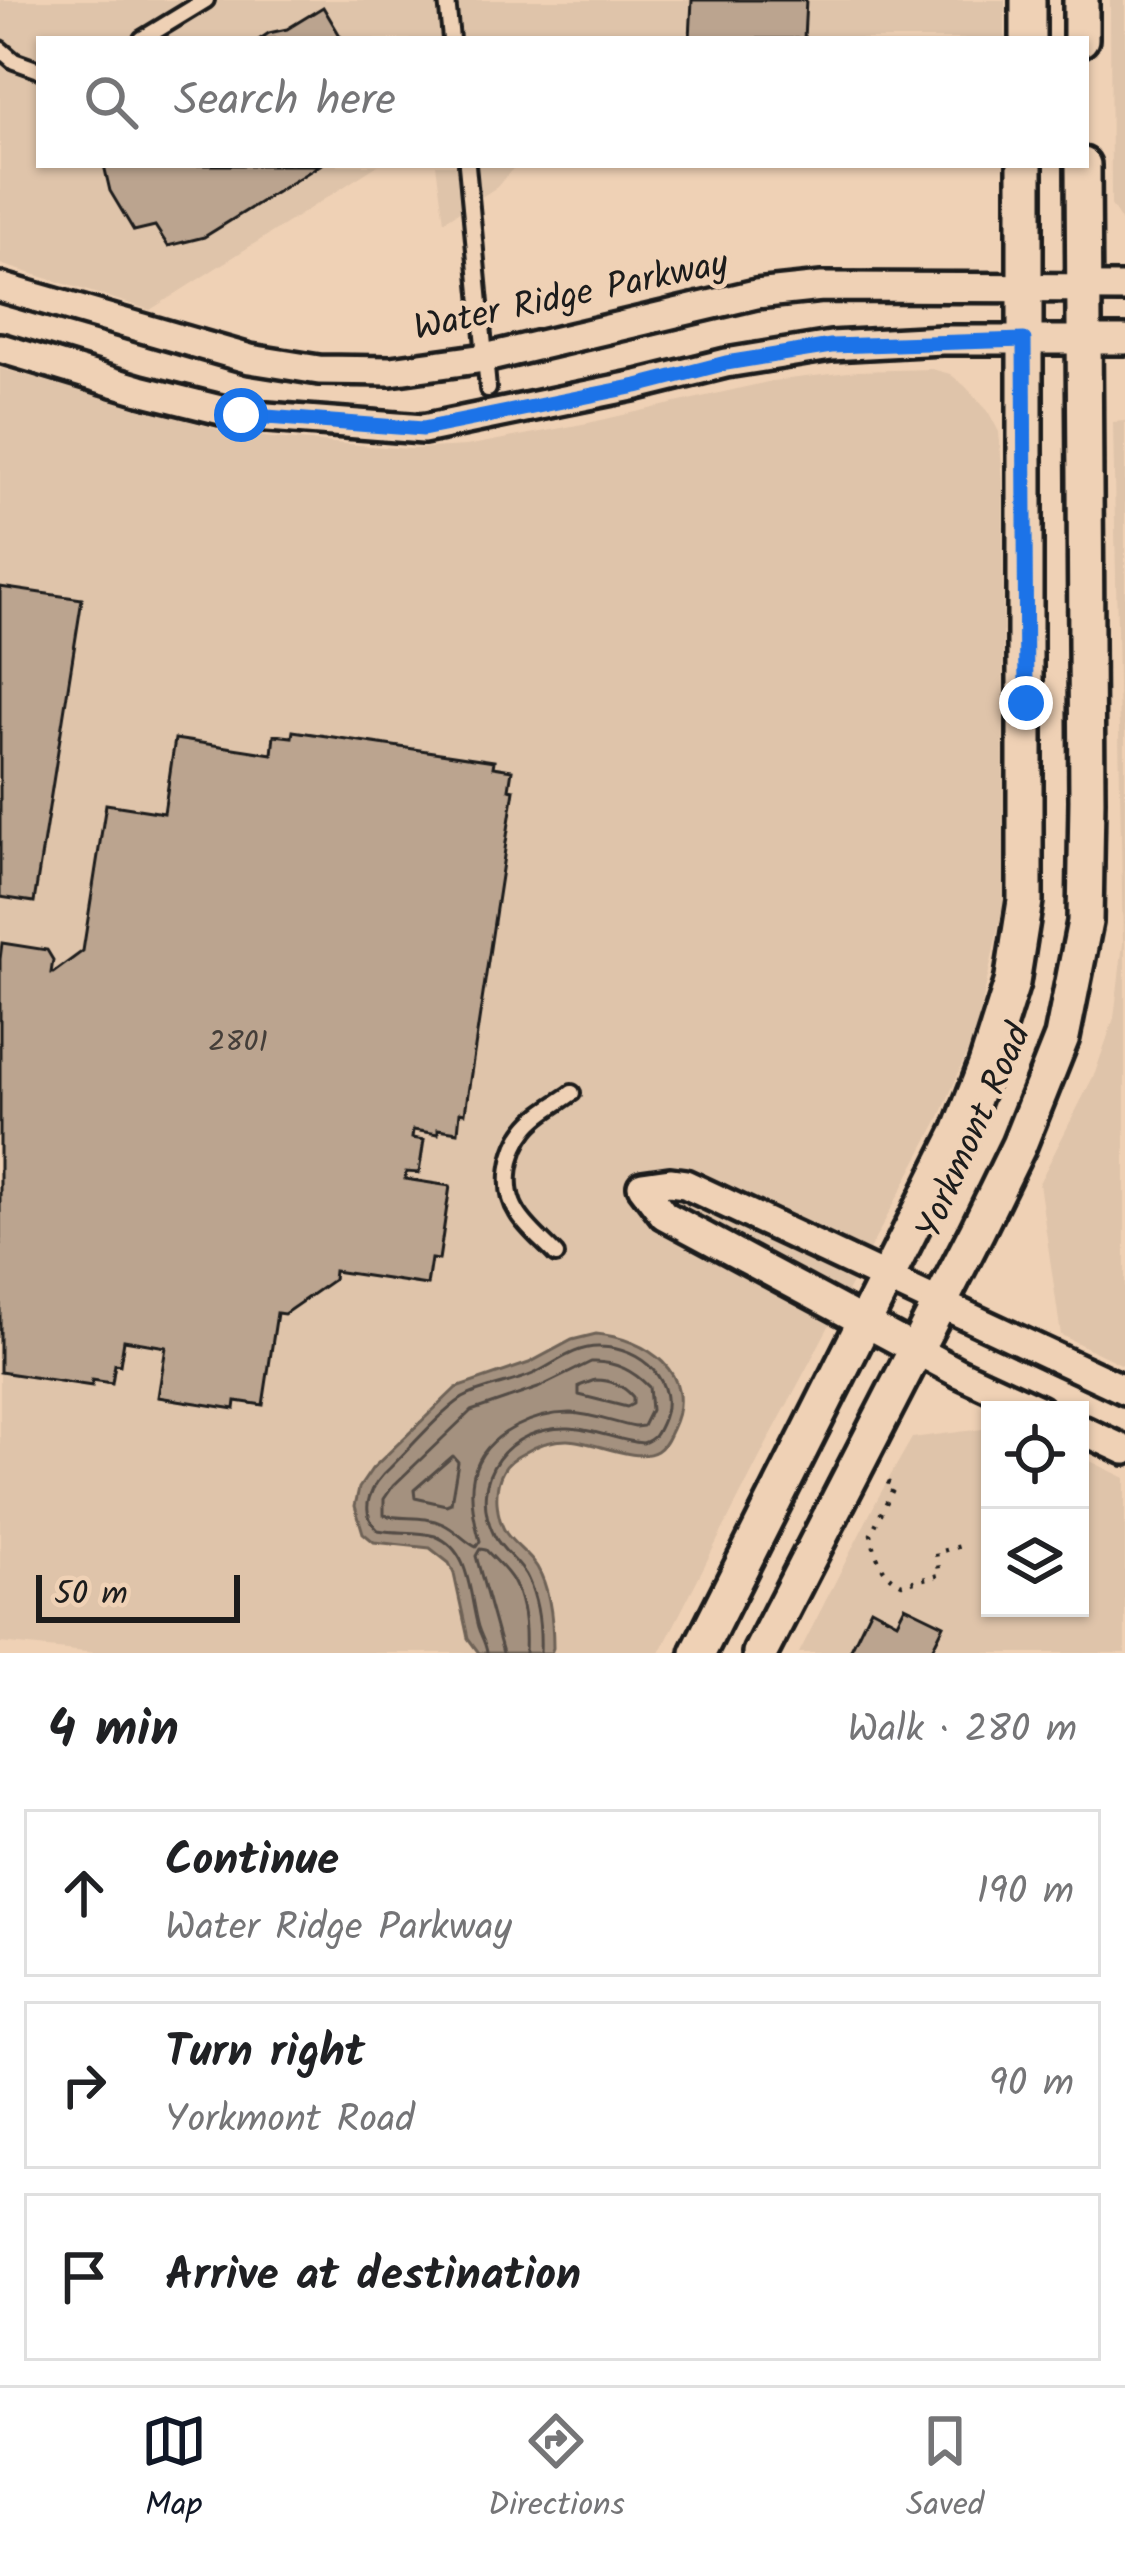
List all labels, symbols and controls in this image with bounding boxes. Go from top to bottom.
search box [36,36,1089,168]
text: Search here [174,66,396,138]
icon: search [78,69,144,135]
street label: Water Ridge Parkway [409,236,735,358]
route start [214,388,268,442]
route end [999,676,1053,730]
street label: Yorkmont Road [902,1014,1048,1249]
house number: 2801 [208,1019,268,1067]
map controls [981,1401,1089,1617]
button: locate [981,1401,1089,1509]
button: layers [981,1509,1089,1617]
scale bar [36,1569,240,1622]
text: 50 m [54,1569,128,1622]
text: 4 min [48,1691,179,1772]
text: Walk · 280 m [848,1700,1077,1762]
text: Continue [165,1826,339,1898]
icon: ahead [51,1860,117,1926]
text: 190 m [977,1862,1074,1924]
text: Water Ridge Parkway [165,1898,512,1960]
text: Turn right [165,2018,365,2090]
icon: right [51,2052,117,2118]
text: 90 m [989,2054,1074,2116]
text: Yorkmont Road [165,2090,415,2152]
text: Arrive at destination [165,2241,581,2313]
icon: arrive [51,2244,117,2310]
tab: Map [141,2408,207,2533]
tab: Directions [488,2408,625,2533]
tab: Saved [906,2408,984,2533]

